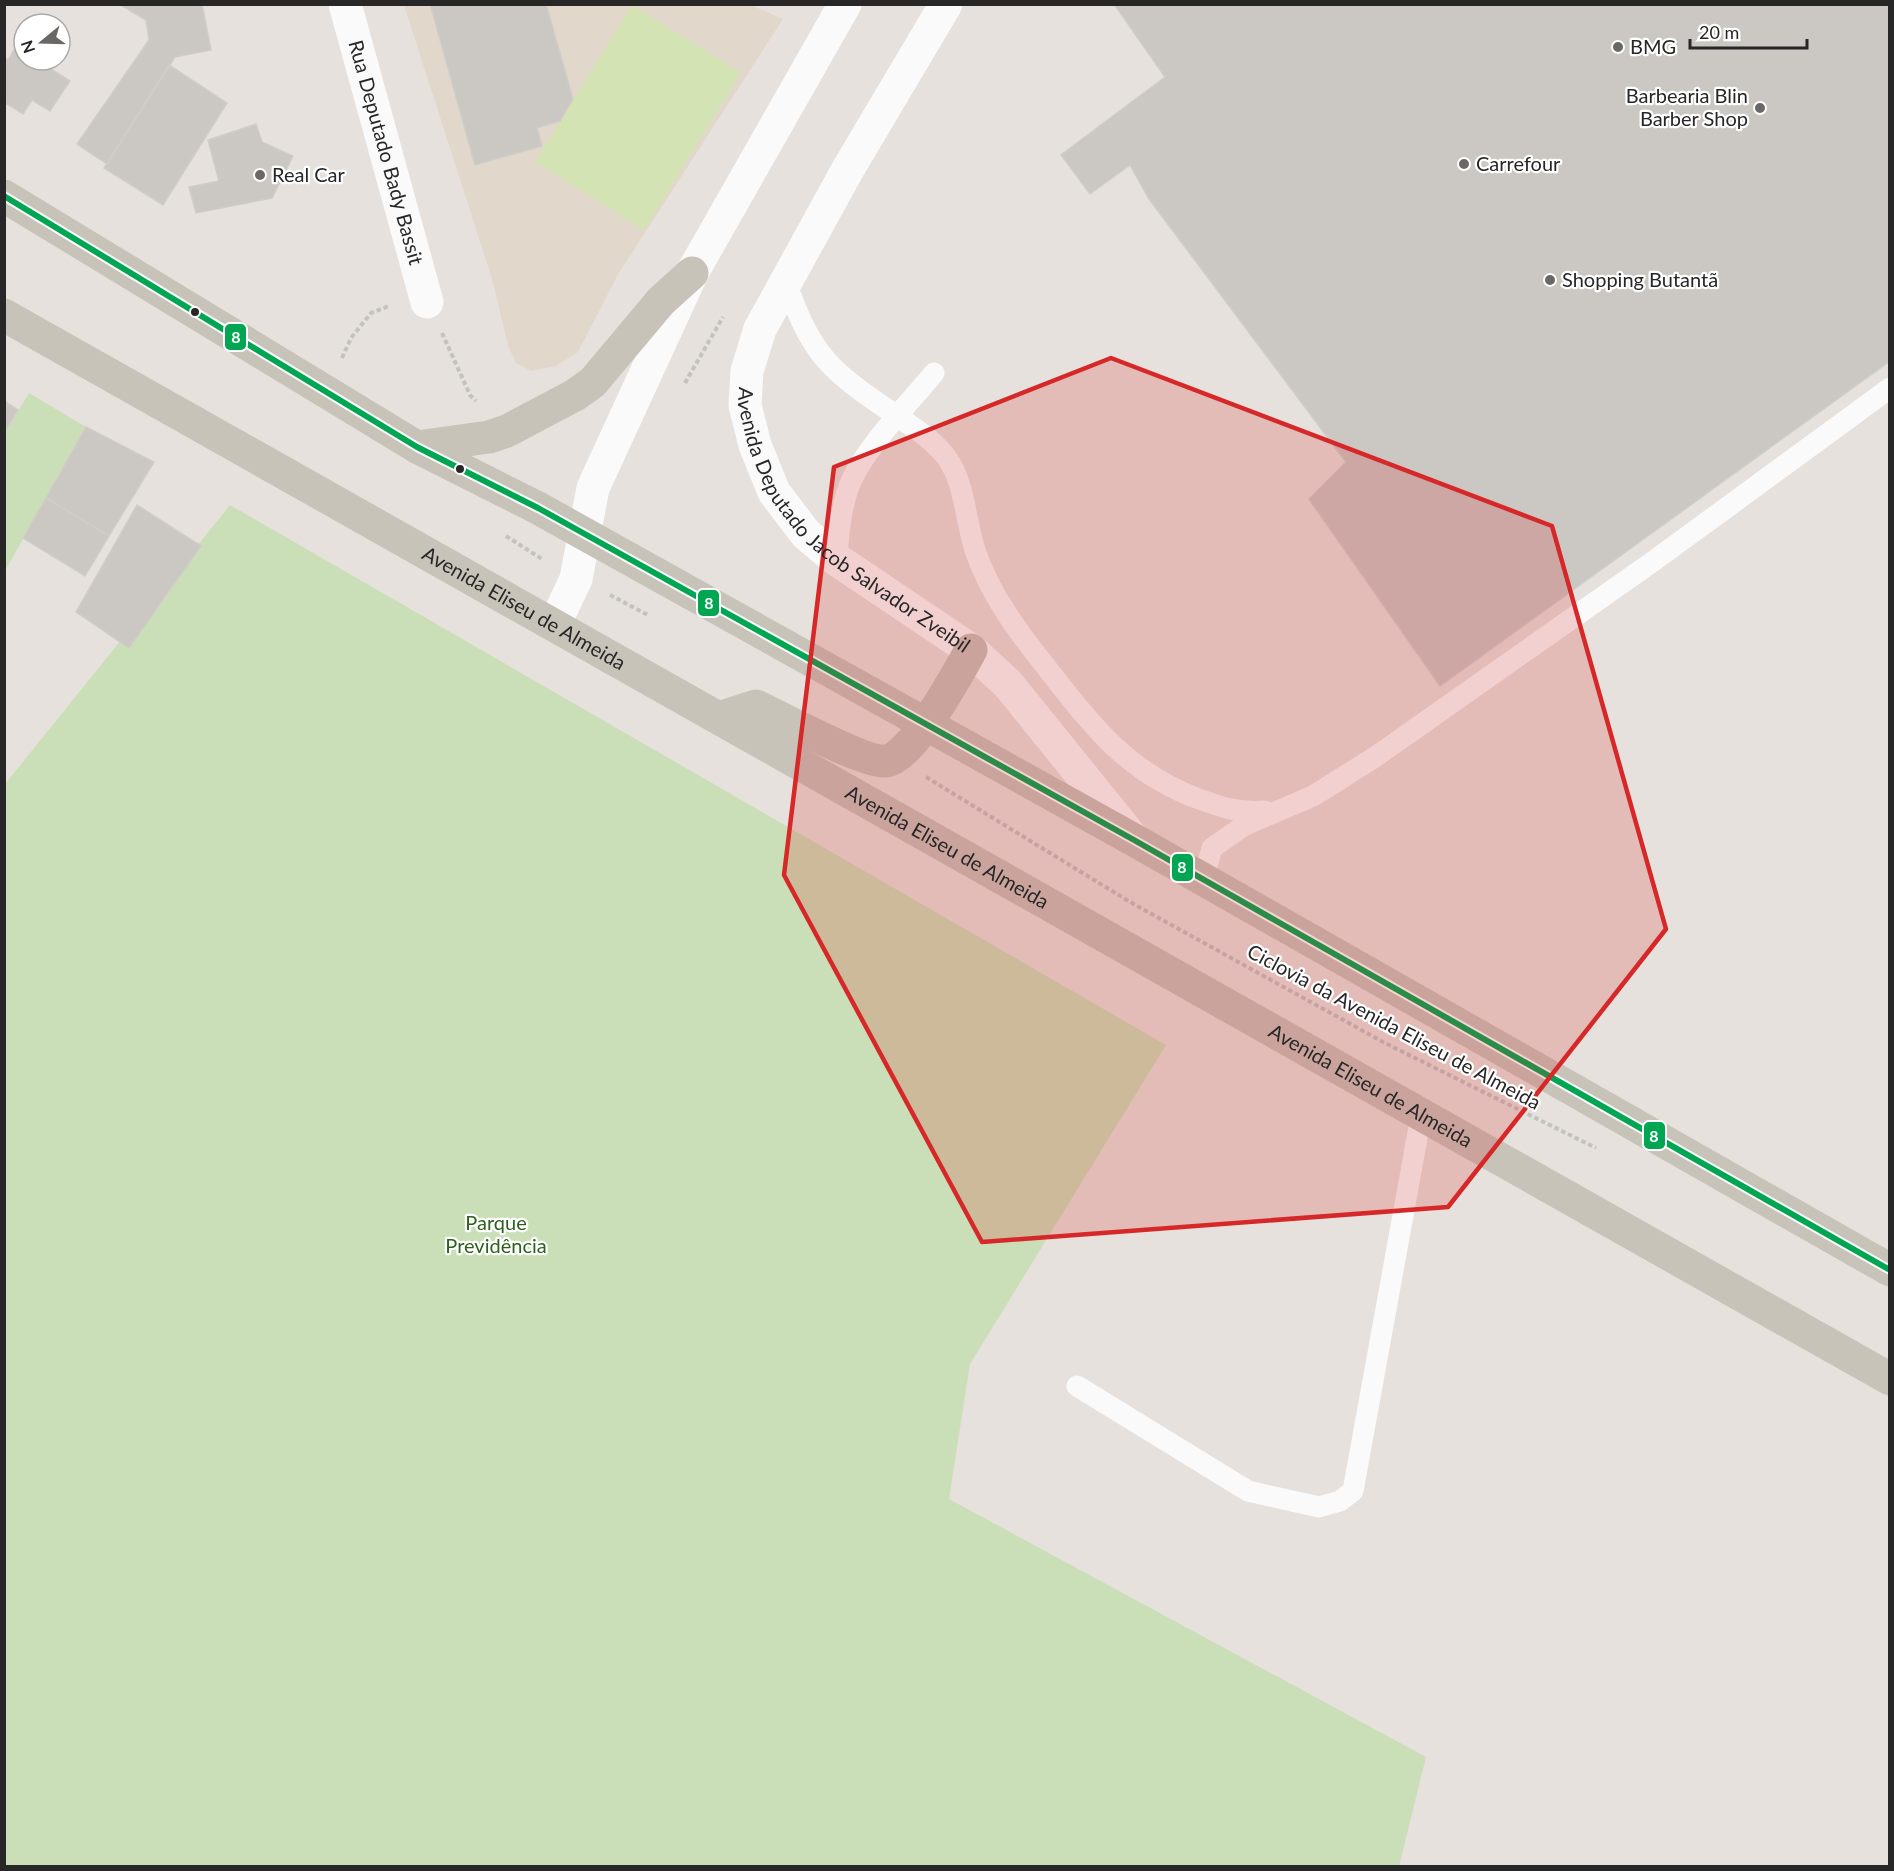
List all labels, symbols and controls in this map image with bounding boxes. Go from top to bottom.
north arrow [12,12,72,72]
scale bar [1690,12,1807,50]
text: 20 m [1699,21,1739,43]
place label: BMG [1630,34,1676,58]
street label: Rua Deputado Bady Bassit [344,37,429,267]
text: N [16,38,38,56]
marker: BMG [1611,40,1625,54]
place label: Barbearia Blin Barber Shop [1626,83,1748,130]
marker: Barbearia Blin Barber Shop [1753,101,1767,115]
place label: Carrefour [1476,151,1561,175]
marker: Carrefour [1457,157,1471,171]
place label: Real Car [272,162,346,186]
marker: Real Car [253,168,267,182]
place label: Shopping Butantã [1562,267,1718,291]
marker: Shopping Butantã [1543,273,1557,287]
unlabelled marker [189,306,201,318]
line badge: 8 [224,323,247,351]
text: 8 [231,327,241,346]
street label: Avenida Deputado Jacob Salvador Zveibil [734,387,975,657]
unlabelled marker [454,463,466,475]
street label: Avenida Eliseu de Almeida [419,541,630,674]
line badge: 8 [697,589,720,617]
text: 8 [704,593,714,612]
street label: Avenida Eliseu de Almeida [842,779,1054,913]
line badge: 8 [1171,853,1194,882]
text: 8 [1177,857,1187,876]
street label: Ciclovia da Avenida Eliseu de Almeida [1243,939,1545,1115]
street label: Avenida Eliseu de Almeida [1264,1018,1476,1154]
line badge: 8 [1643,1121,1666,1150]
text: 8 [1649,1126,1659,1145]
park label: Parque Previdência [445,1210,547,1257]

